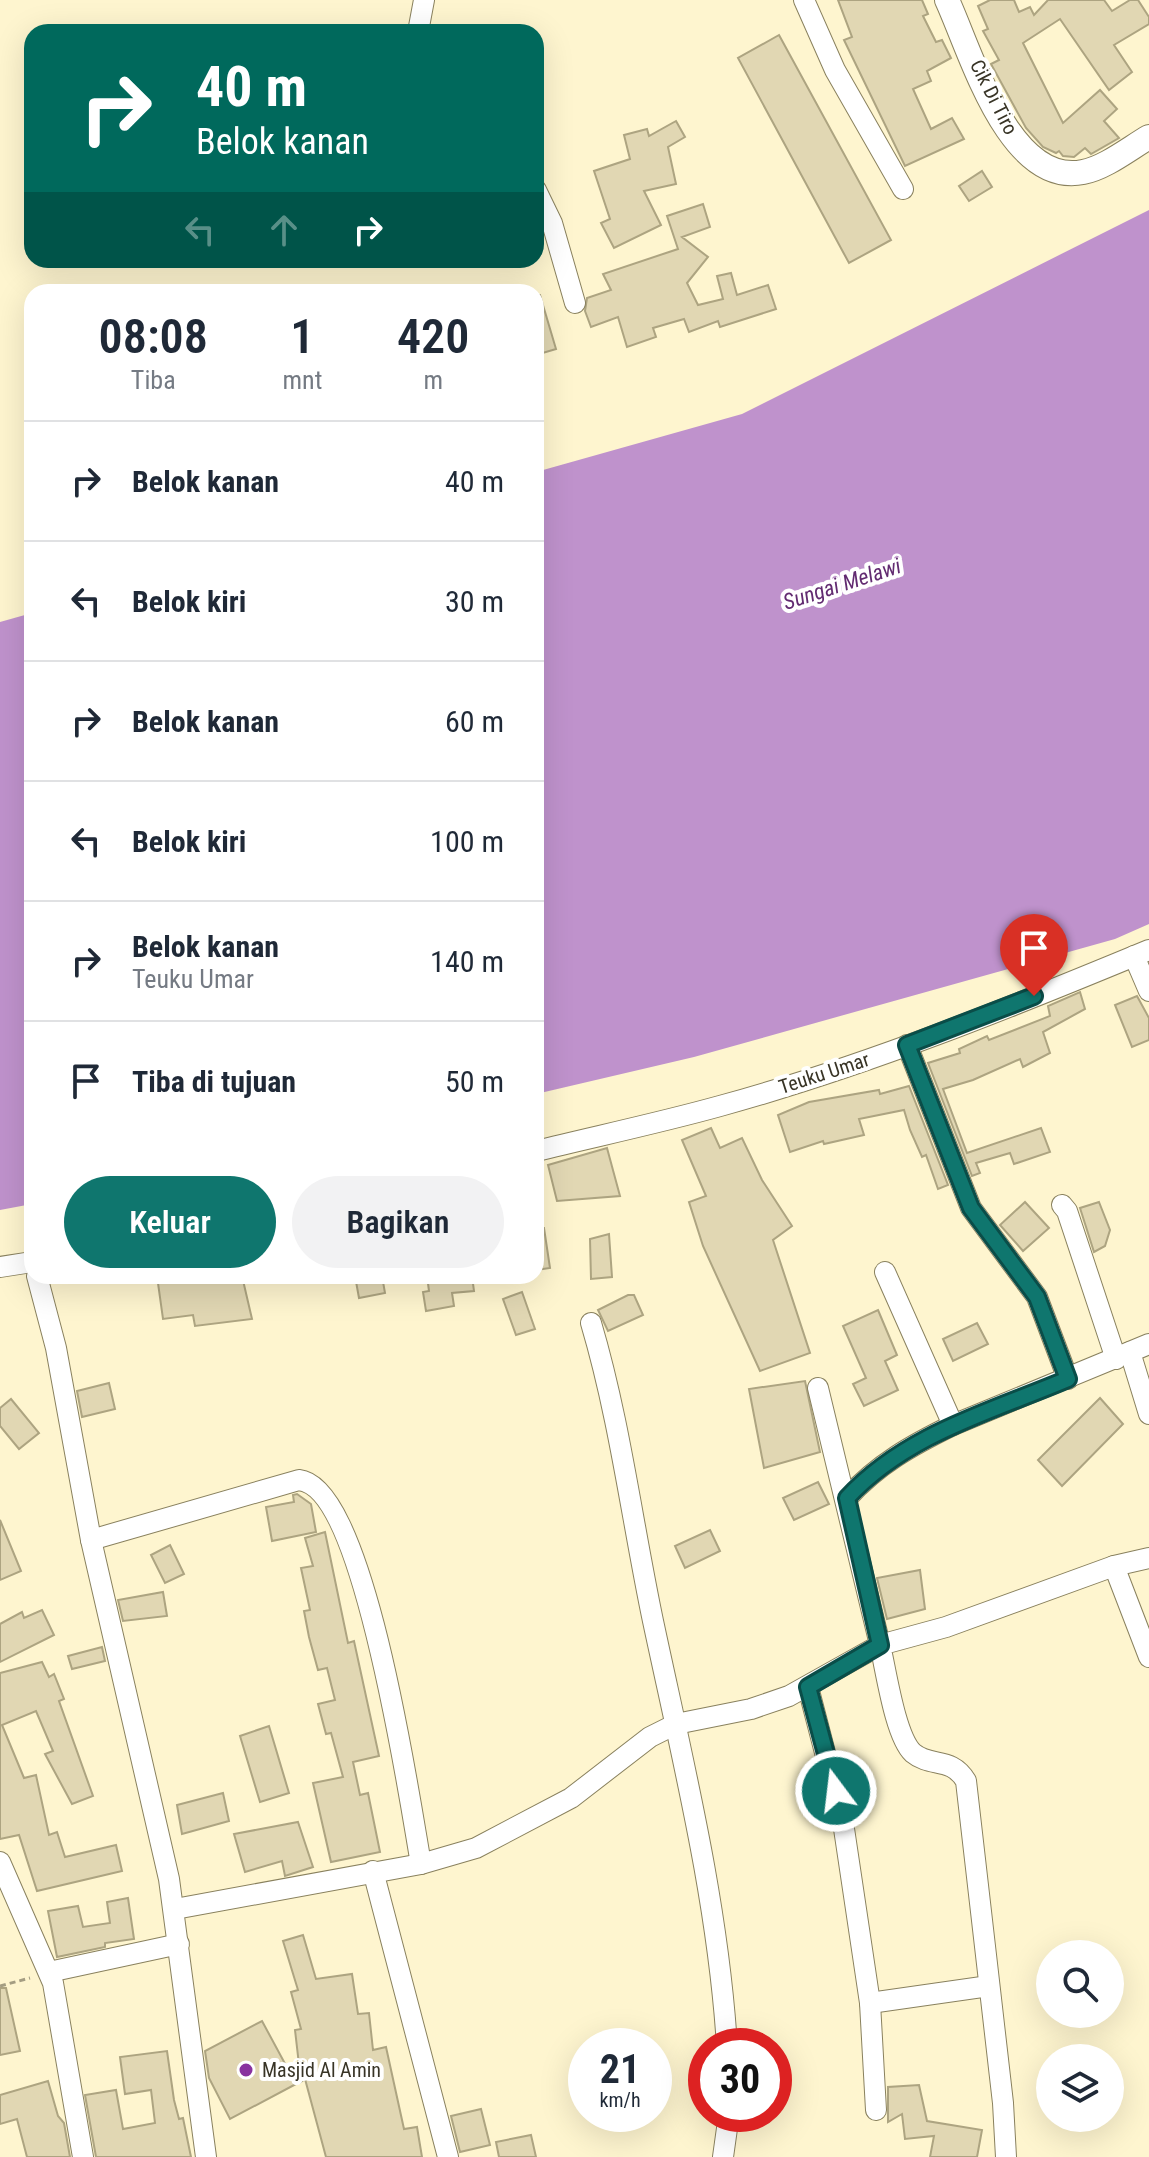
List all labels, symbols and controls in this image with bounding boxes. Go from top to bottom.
text: 40 m [196,54,307,120]
icon: right [64,56,168,160]
street label: Cik Di Tiro [965,56,1023,138]
text: Belok kanan [196,121,369,163]
icon: left [178,208,222,252]
icon: ahead [262,208,306,252]
icon: right [346,208,390,252]
text: 08:08 [99,308,208,365]
text: 1 [290,308,314,365]
text: 420 [397,308,469,365]
text: Tiba [131,365,176,395]
text: mnt [282,365,322,395]
text: m [423,365,443,395]
icon: right [64,459,108,503]
text: Belok kanan [132,464,279,499]
text: 40 m [445,464,504,499]
water label: Sungai Melawi [780,553,904,615]
icon: left [64,579,108,623]
text: Belok kiri [132,584,246,619]
text: 30 m [445,584,504,619]
icon: right [64,699,108,743]
text: Belok kanan [132,704,279,739]
text: 60 m [445,704,504,739]
icon: left [64,819,108,863]
text: Belok kiri [132,824,246,859]
text: 100 m [430,824,504,859]
pin [1000,914,1068,996]
icon: arrive [1012,926,1056,970]
text: Belok kanan [132,929,279,964]
icon: right [64,939,108,983]
text: 140 m [430,944,504,979]
text: Teuku Umar [132,964,254,994]
street label: Teuku Umar [776,1047,872,1099]
icon: arrive [64,1059,108,1103]
text: Tiba di tujuan [132,1064,296,1099]
text: 50 m [445,1064,504,1099]
button: Keluar [64,1176,276,1268]
button: Bagikan [292,1176,504,1268]
position arrow [794,1749,878,1833]
map controls [1036,1940,1124,2132]
button: search [1036,1940,1124,2028]
speed limit sign: 30 [688,2028,792,2132]
button: layers [1036,2044,1124,2132]
text: 21 [600,2046,640,2093]
place label: Masjid Al Amin [262,2058,381,2082]
marker: Masjid Al Amin [237,2061,255,2079]
text: km/h [599,2088,641,2112]

